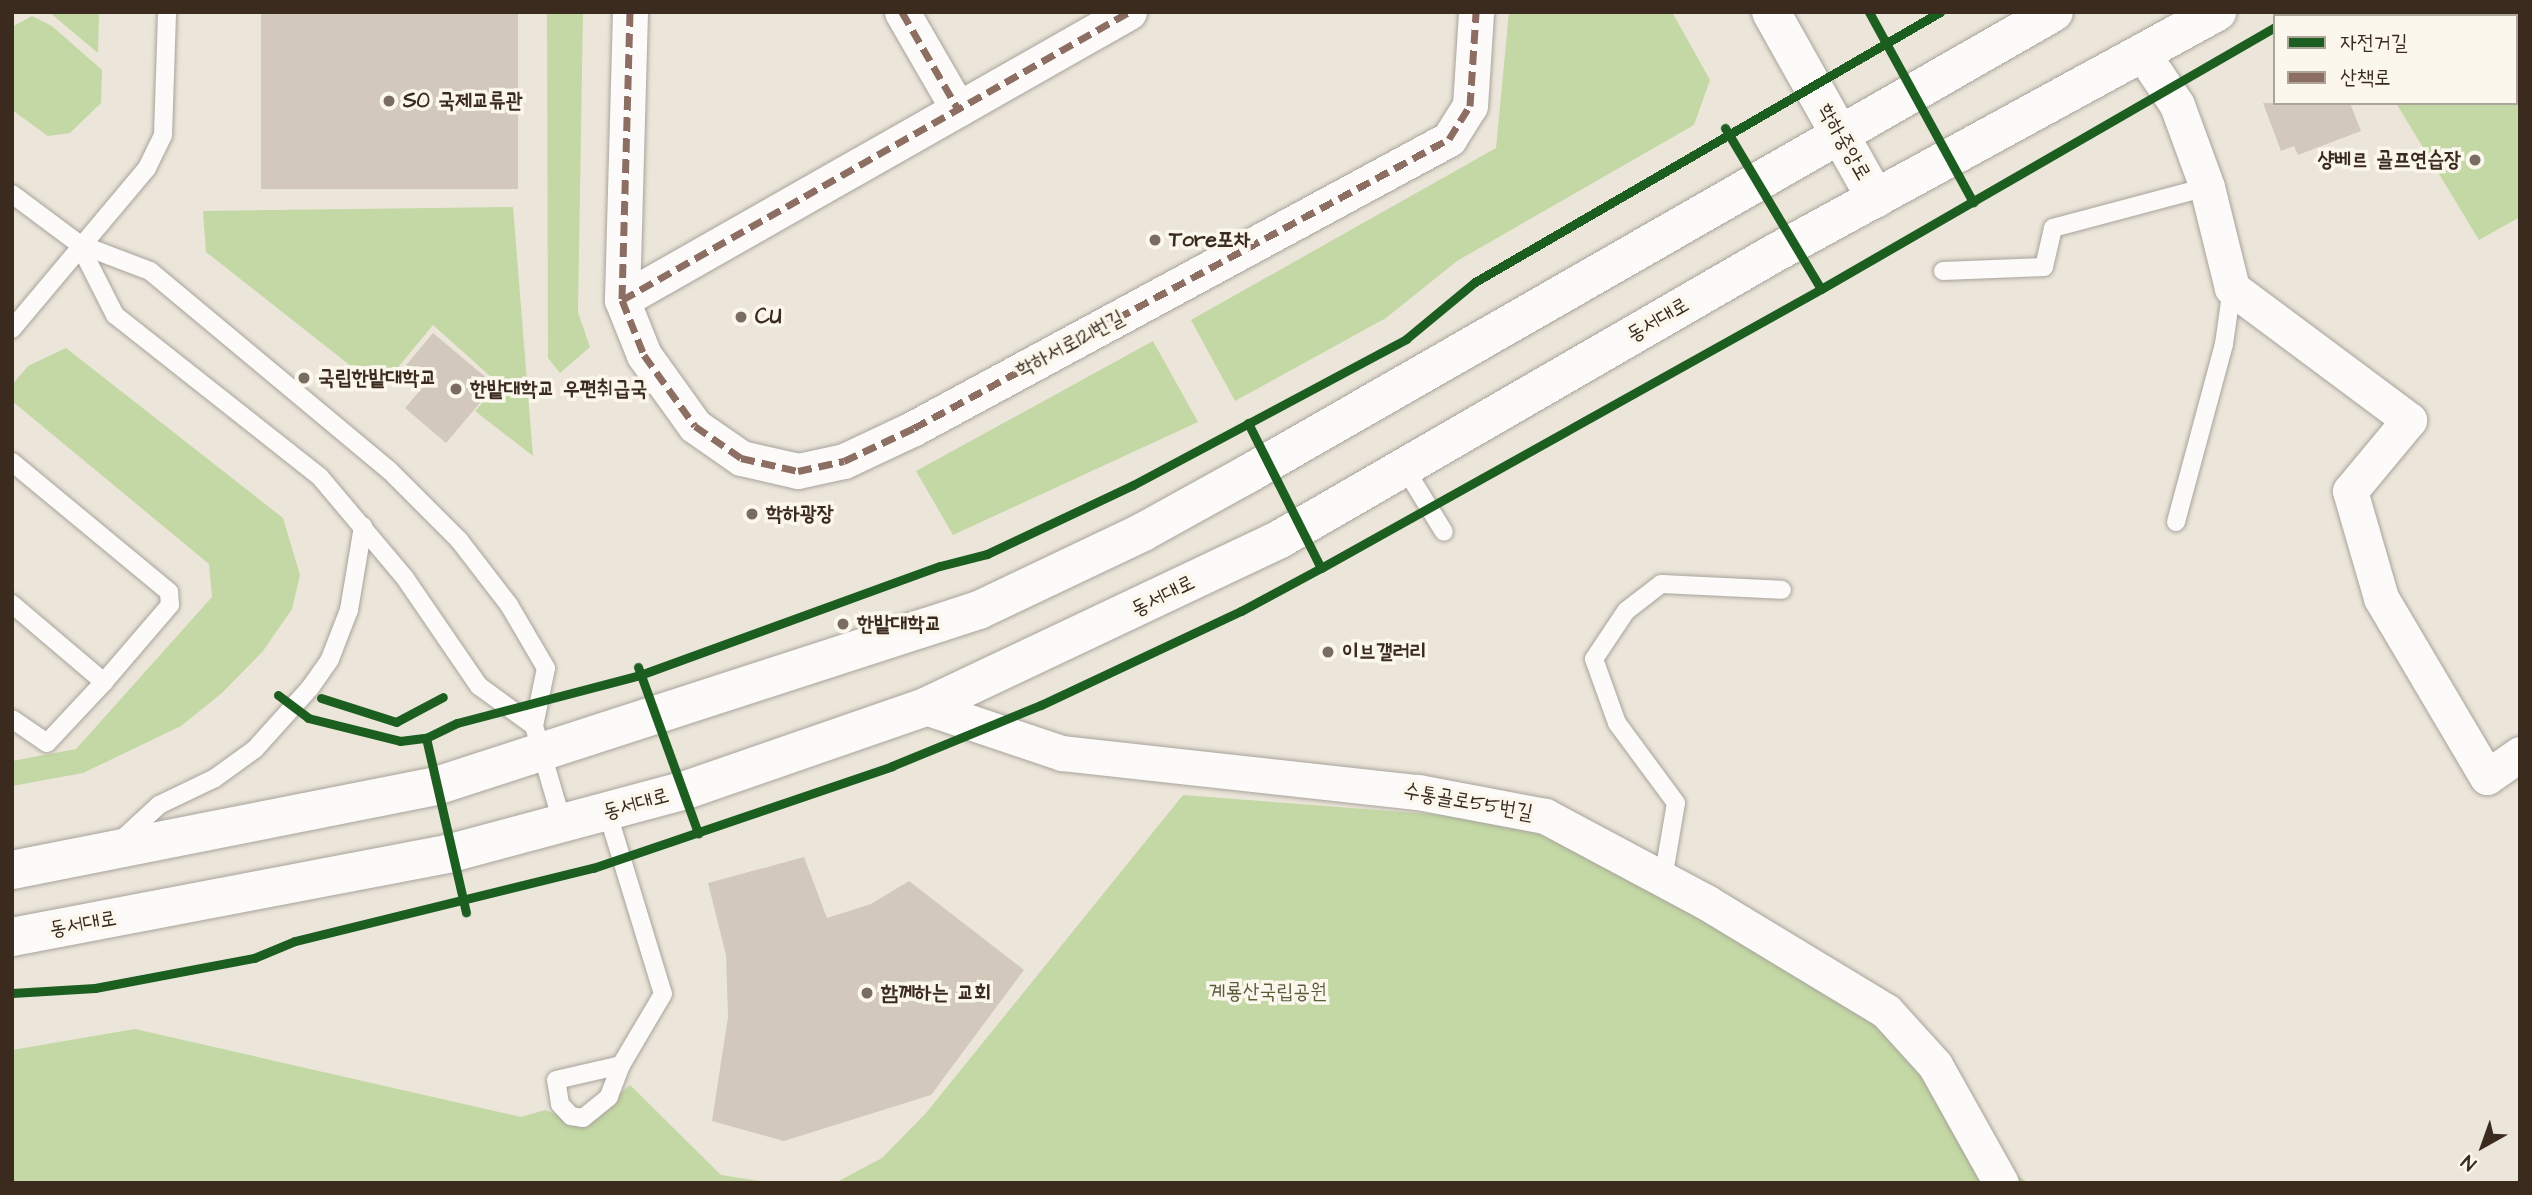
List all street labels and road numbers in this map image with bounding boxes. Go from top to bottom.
street label: 학하중앙로 [1812,99,1876,185]
street label: 동서대로 [1622,292,1694,348]
street label: 학하서로121번길 [1012,305,1128,383]
street label: 동서대로 [1127,570,1199,622]
street label: 수통골로55번길 [1401,778,1535,826]
street label: 동서대로 [600,783,672,825]
street label: 동서대로 [48,906,118,942]

